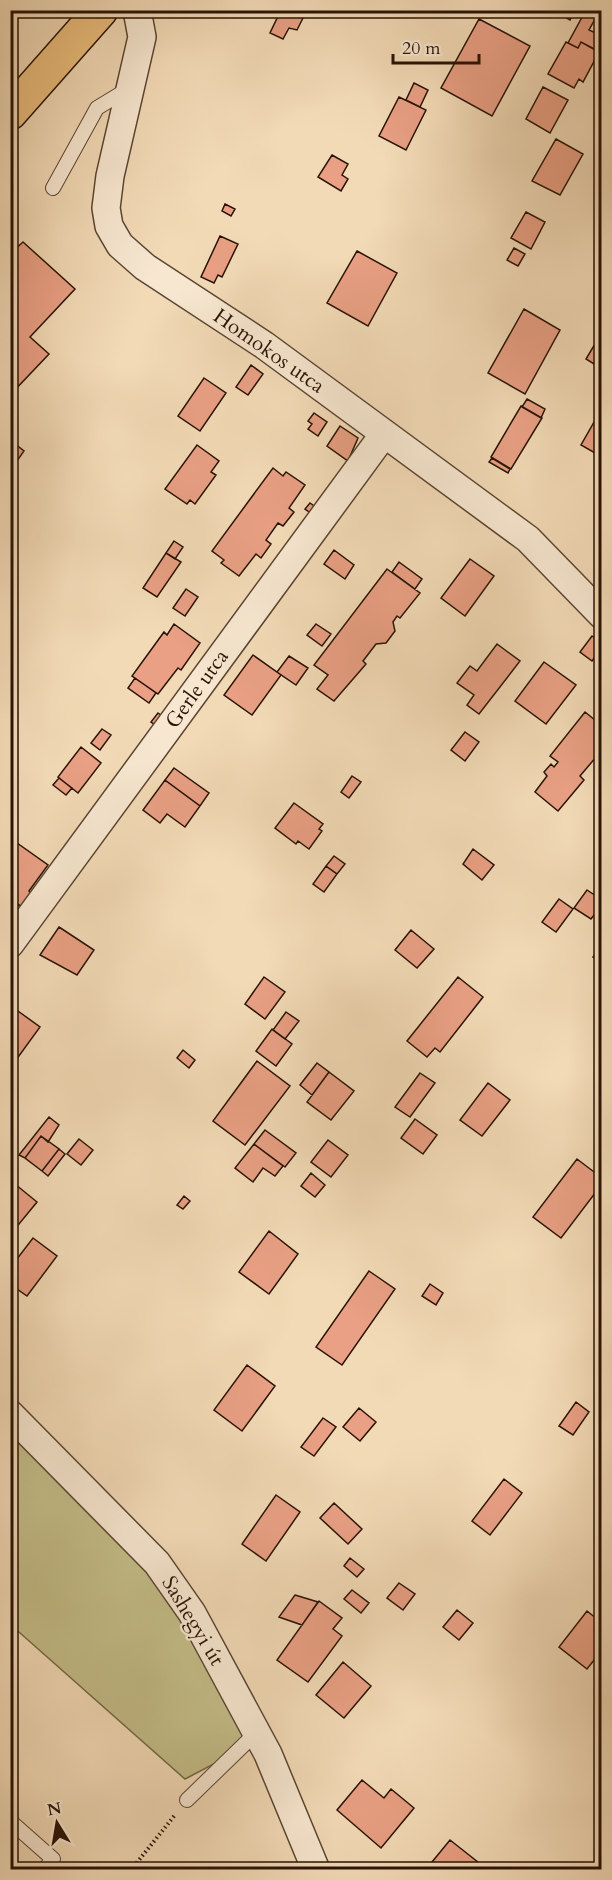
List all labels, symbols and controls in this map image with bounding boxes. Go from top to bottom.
scale bar [393,27,478,65]
text: 20 m [402,36,441,61]
street label: Homokos utca [207,302,331,400]
street label: Gerle utca [158,644,236,734]
street label: Sashegyi út [155,1571,231,1672]
north arrow [27,1793,87,1853]
text: N [45,1797,63,1821]

